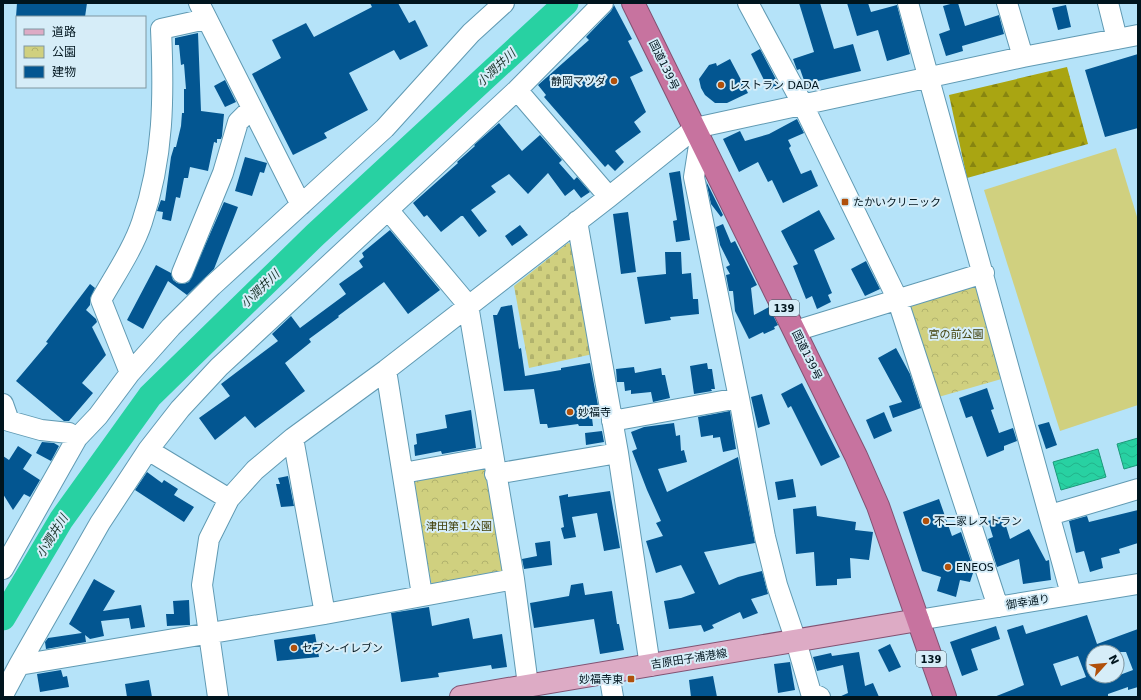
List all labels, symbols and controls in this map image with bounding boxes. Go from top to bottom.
legend [16,16,146,88]
text: 道路 [52,25,76,39]
street label: 国道139号 [646,38,682,92]
text: 公園 [52,45,76,59]
water label: 小潤井川 [474,45,520,89]
text: 建物 [52,65,76,79]
place label: 静岡マツダ [551,75,606,88]
marker: 静岡マツダ [609,76,619,86]
place label: レストラン DADA [729,79,820,92]
marker: レストラン DADA [716,80,726,90]
place label: たかいクリニック [853,196,941,209]
marker: たかいクリニック [840,197,850,207]
water label: 小潤井川 [238,266,284,311]
road number: 139 [769,300,799,316]
street label: 国道139号 [789,328,825,382]
park label: 宮の前公園 [929,328,984,341]
place label: 妙福寺 [578,406,611,419]
marker: 妙福寺 [565,407,575,417]
water label: 小潤井川 [33,510,72,560]
place label: 不二家レストラン [934,515,1022,528]
marker: 不二家レストラン [921,516,931,526]
park label: 津田第１公園 [426,520,492,533]
place label: ENEOS [956,561,994,574]
marker: ENEOS [943,562,953,572]
street label: 御幸通り [1004,592,1051,612]
place label: セブン-イレブン [302,642,383,655]
marker: セブン-イレブン [289,643,299,653]
north arrow [1085,644,1125,684]
street label: 吉原田子浦港線 [650,647,728,671]
road number: 139 [916,651,946,667]
text: N [1106,653,1121,667]
place label: 妙福寺東 [579,673,623,686]
marker: 妙福寺東 [626,674,636,684]

